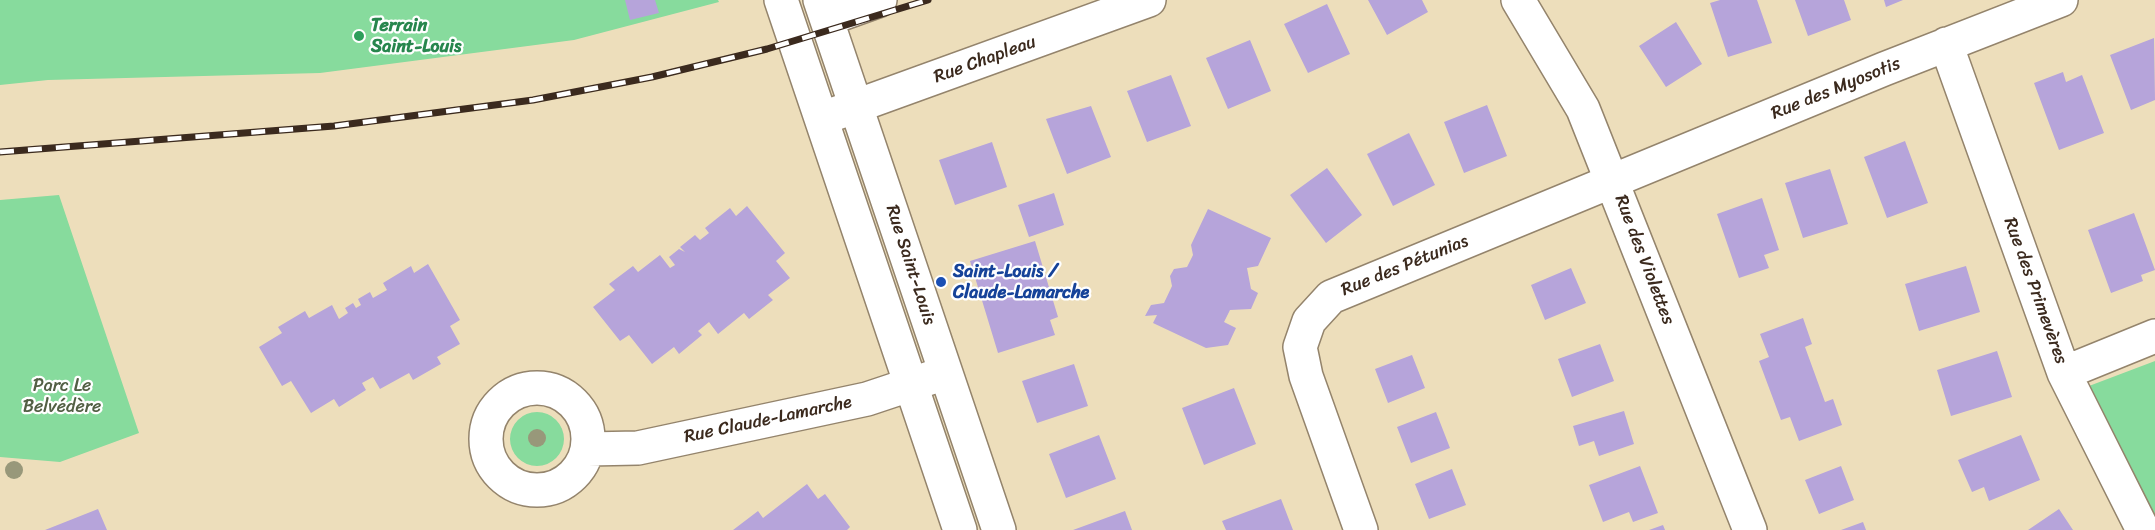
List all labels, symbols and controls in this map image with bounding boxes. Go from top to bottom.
place label: Terrain Saint-Louis [371,15,461,57]
marker: Terrain Saint-Louis [352,29,366,43]
street label: Rue Chapleau [931,32,1039,88]
street label: Rue des Myosotis [1768,53,1904,125]
street label: Rue des Violettes [1609,192,1679,328]
street label: Rue Saint-Louis [880,202,940,328]
street label: Rue des Primevères [1998,215,2072,367]
street label: Rue des Pétunias [1338,231,1472,301]
place label: Saint-Louis / Claude-Lamarche [953,261,1089,304]
marker: Saint-Louis / Claude-Lamarche [934,275,948,289]
park label: Parc Le Belvédère [23,375,101,418]
street label: Rue Claude-Lamarche [682,392,854,448]

